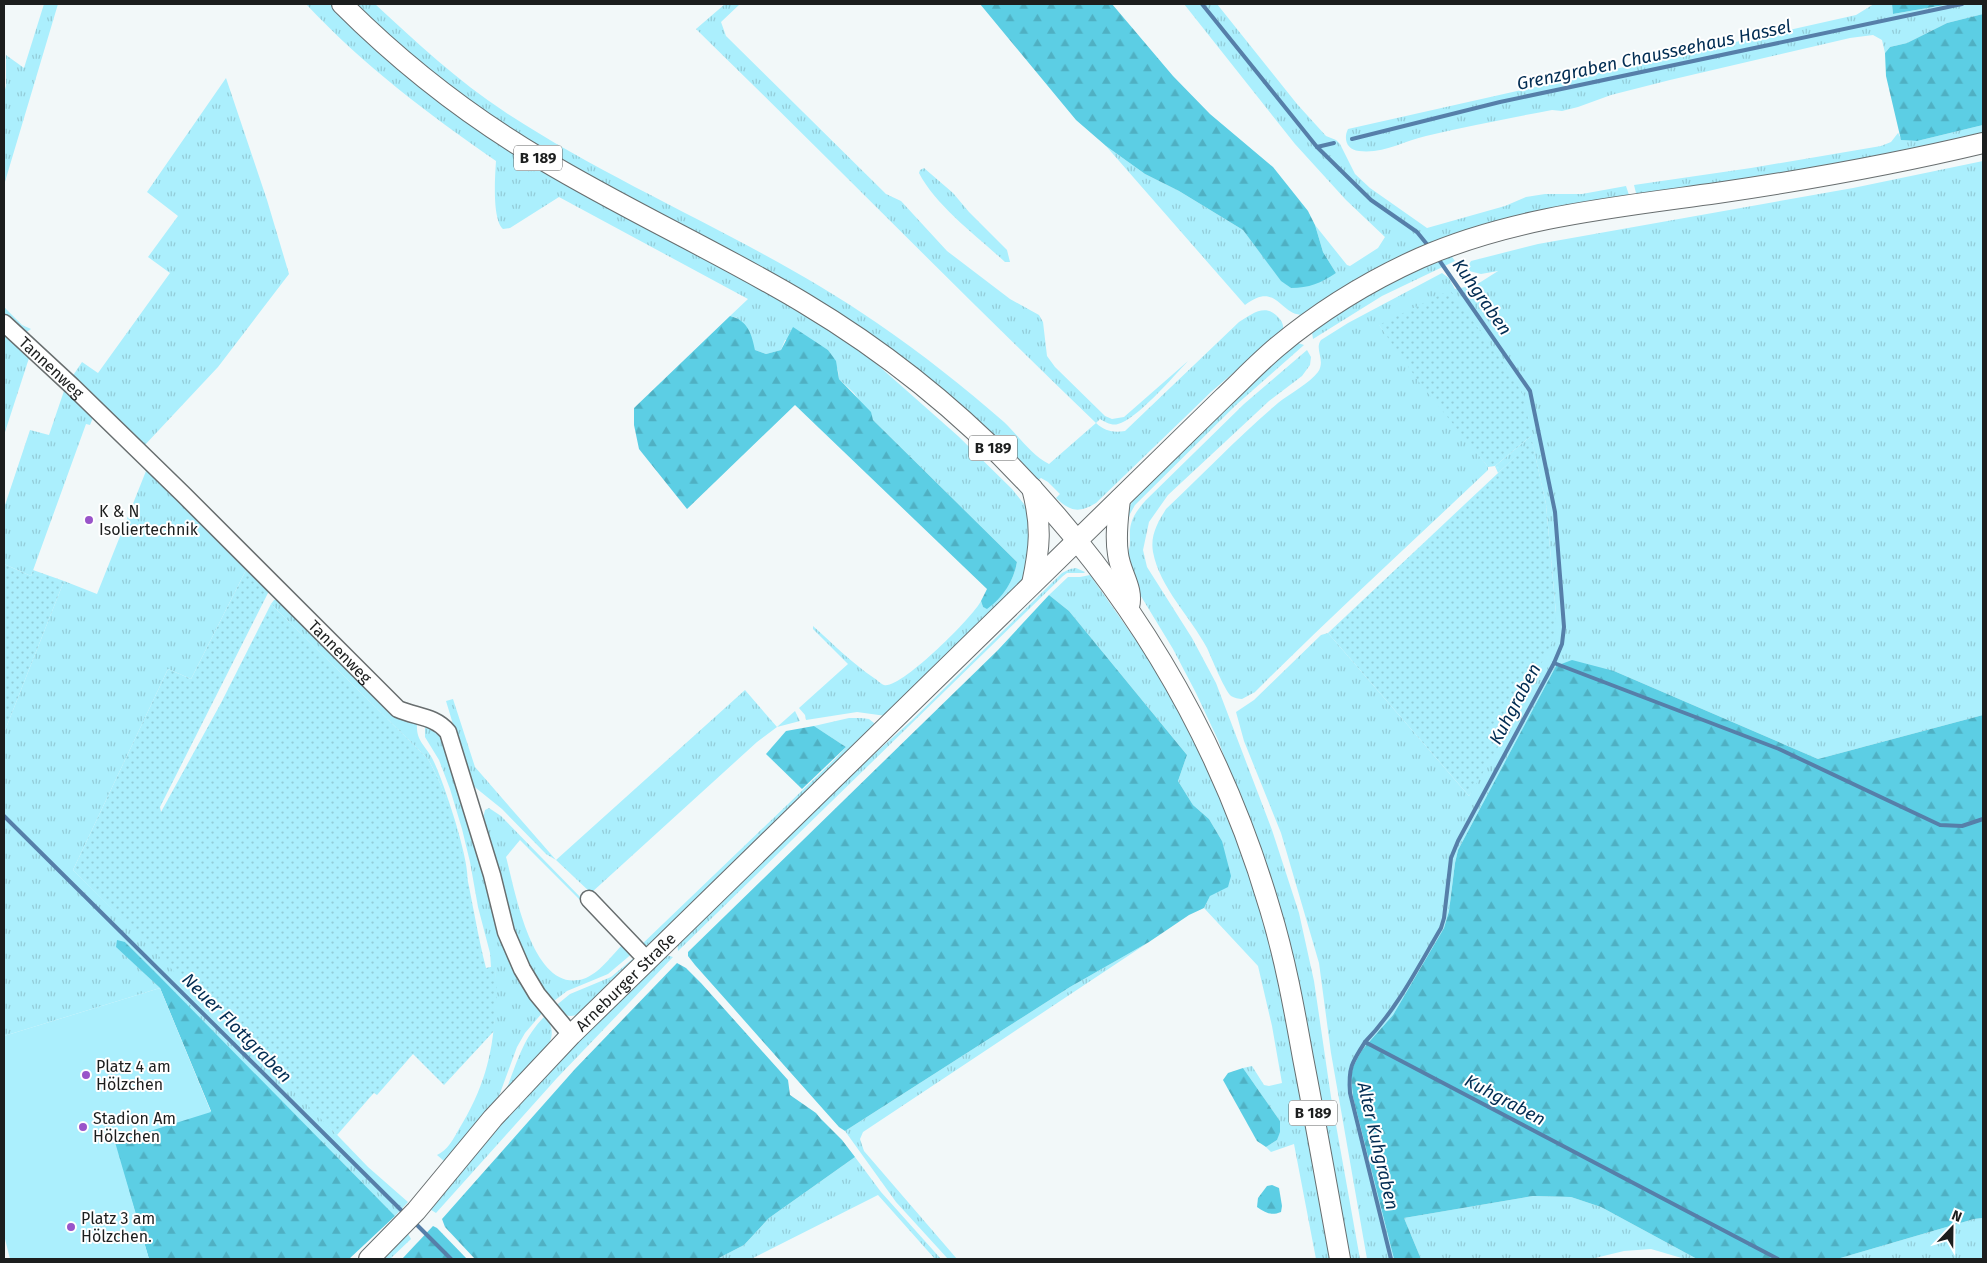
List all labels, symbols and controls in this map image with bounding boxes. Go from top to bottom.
water label: Grenzgraben Chausseehaus Hassel [1515,15,1793,95]
road number: B 189 [514,146,562,170]
water label: Kuhgraben [1448,255,1516,339]
street label: Tannenweg [15,333,88,403]
road number: B 189 [969,436,1017,460]
place label: K & N Isoliertechnik [99,502,199,539]
marker: K & N Isoliertechnik [83,514,95,526]
street label: Tannenweg [304,616,376,688]
water label: Kuhgraben [1485,660,1545,748]
street label: Arneburger Straße [572,929,680,1035]
water label: Neuer Flottgraben [177,968,297,1088]
place label: Platz 4 am Hölzchen [96,1057,171,1094]
marker: Platz 4 am Hölzchen [80,1069,92,1081]
water label: Kuhgraben [1461,1070,1549,1130]
water label: Alter Kuhgraben [1352,1079,1403,1212]
road number: B 189 [1289,1100,1337,1126]
place label: Stadion Am Hölzchen [93,1109,176,1146]
marker: Stadion Am Hölzchen [77,1121,89,1133]
north arrow [1927,1203,1977,1253]
text: N [1949,1207,1964,1226]
place label: Platz 3 am Hölzchen. [81,1209,155,1246]
marker: Platz 3 am Hölzchen. [65,1221,77,1233]

